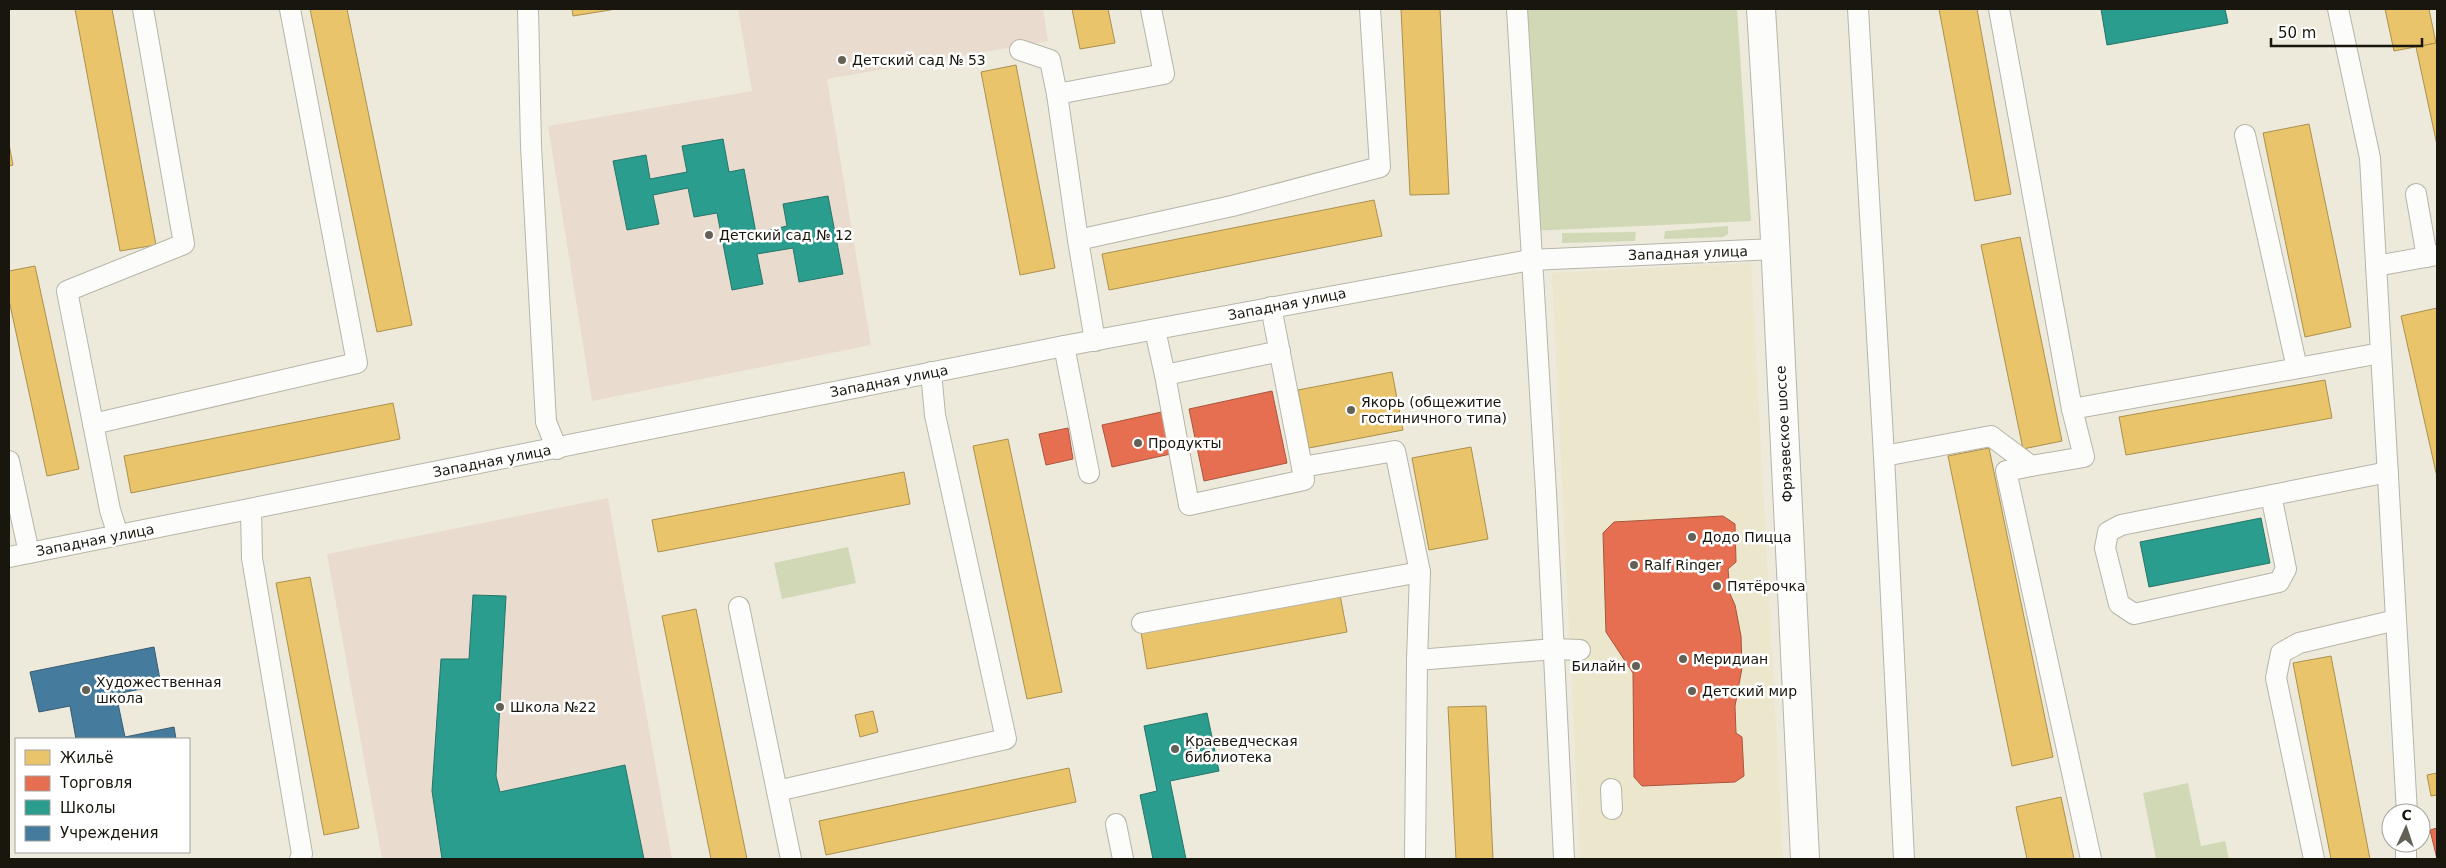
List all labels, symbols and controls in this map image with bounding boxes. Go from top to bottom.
scale bar [2271,15,2422,47]
text: 50 m [2278,24,2316,42]
place label: Детский сад № 53 [852,52,986,68]
marker: Детский сад № 53 [836,54,848,66]
place label: Детский сад № 12 [719,227,853,243]
marker: Детский сад № 12 [703,229,715,241]
street label: Западная улица [1628,243,1748,263]
street label: Западная улица [1227,285,1347,323]
street label: Западная улица [829,362,949,400]
street label: Фрязевское шоссе [1772,365,1796,503]
place label: Якорь (общежитие гостиничного типа) [1361,394,1507,426]
marker: Якорь (общежитие гостиничного типа) [1345,404,1357,416]
place label: Продукты [1148,435,1222,451]
marker: Продукты [1132,437,1144,449]
street label: Западная улица [432,442,552,480]
street label: Западная улица [35,521,155,559]
place label: Додо Пицца [1702,529,1791,545]
marker: Додо Пицца [1686,531,1698,543]
place label: Ralf Ringer [1644,557,1721,573]
marker: Ralf Ringer [1628,559,1640,571]
place label: Пятёрочка [1727,578,1805,594]
marker: Пятёрочка [1711,580,1723,592]
place label: Меридиан [1693,651,1768,667]
marker: Меридиан [1677,653,1689,665]
place label: Билайн [1572,658,1626,674]
marker: Билайн [1630,660,1642,672]
place label: Художественная школа [96,674,221,706]
place label: Детский мир [1702,683,1797,699]
marker: Художественная школа [80,684,92,696]
marker: Детский мир [1686,685,1698,697]
place label: Школа №22 [510,699,596,715]
marker: Школа №22 [494,701,506,713]
place label: Краеведческая библиотека [1185,733,1298,765]
legend [15,738,190,853]
marker: Краеведческая библиотека [1169,743,1181,755]
text: Жильё [60,749,114,767]
text: Торговля [59,774,132,792]
text: Школы [60,799,116,817]
north arrow [2381,803,2431,853]
text: С [2401,807,2412,823]
text: Учреждения [60,824,158,842]

